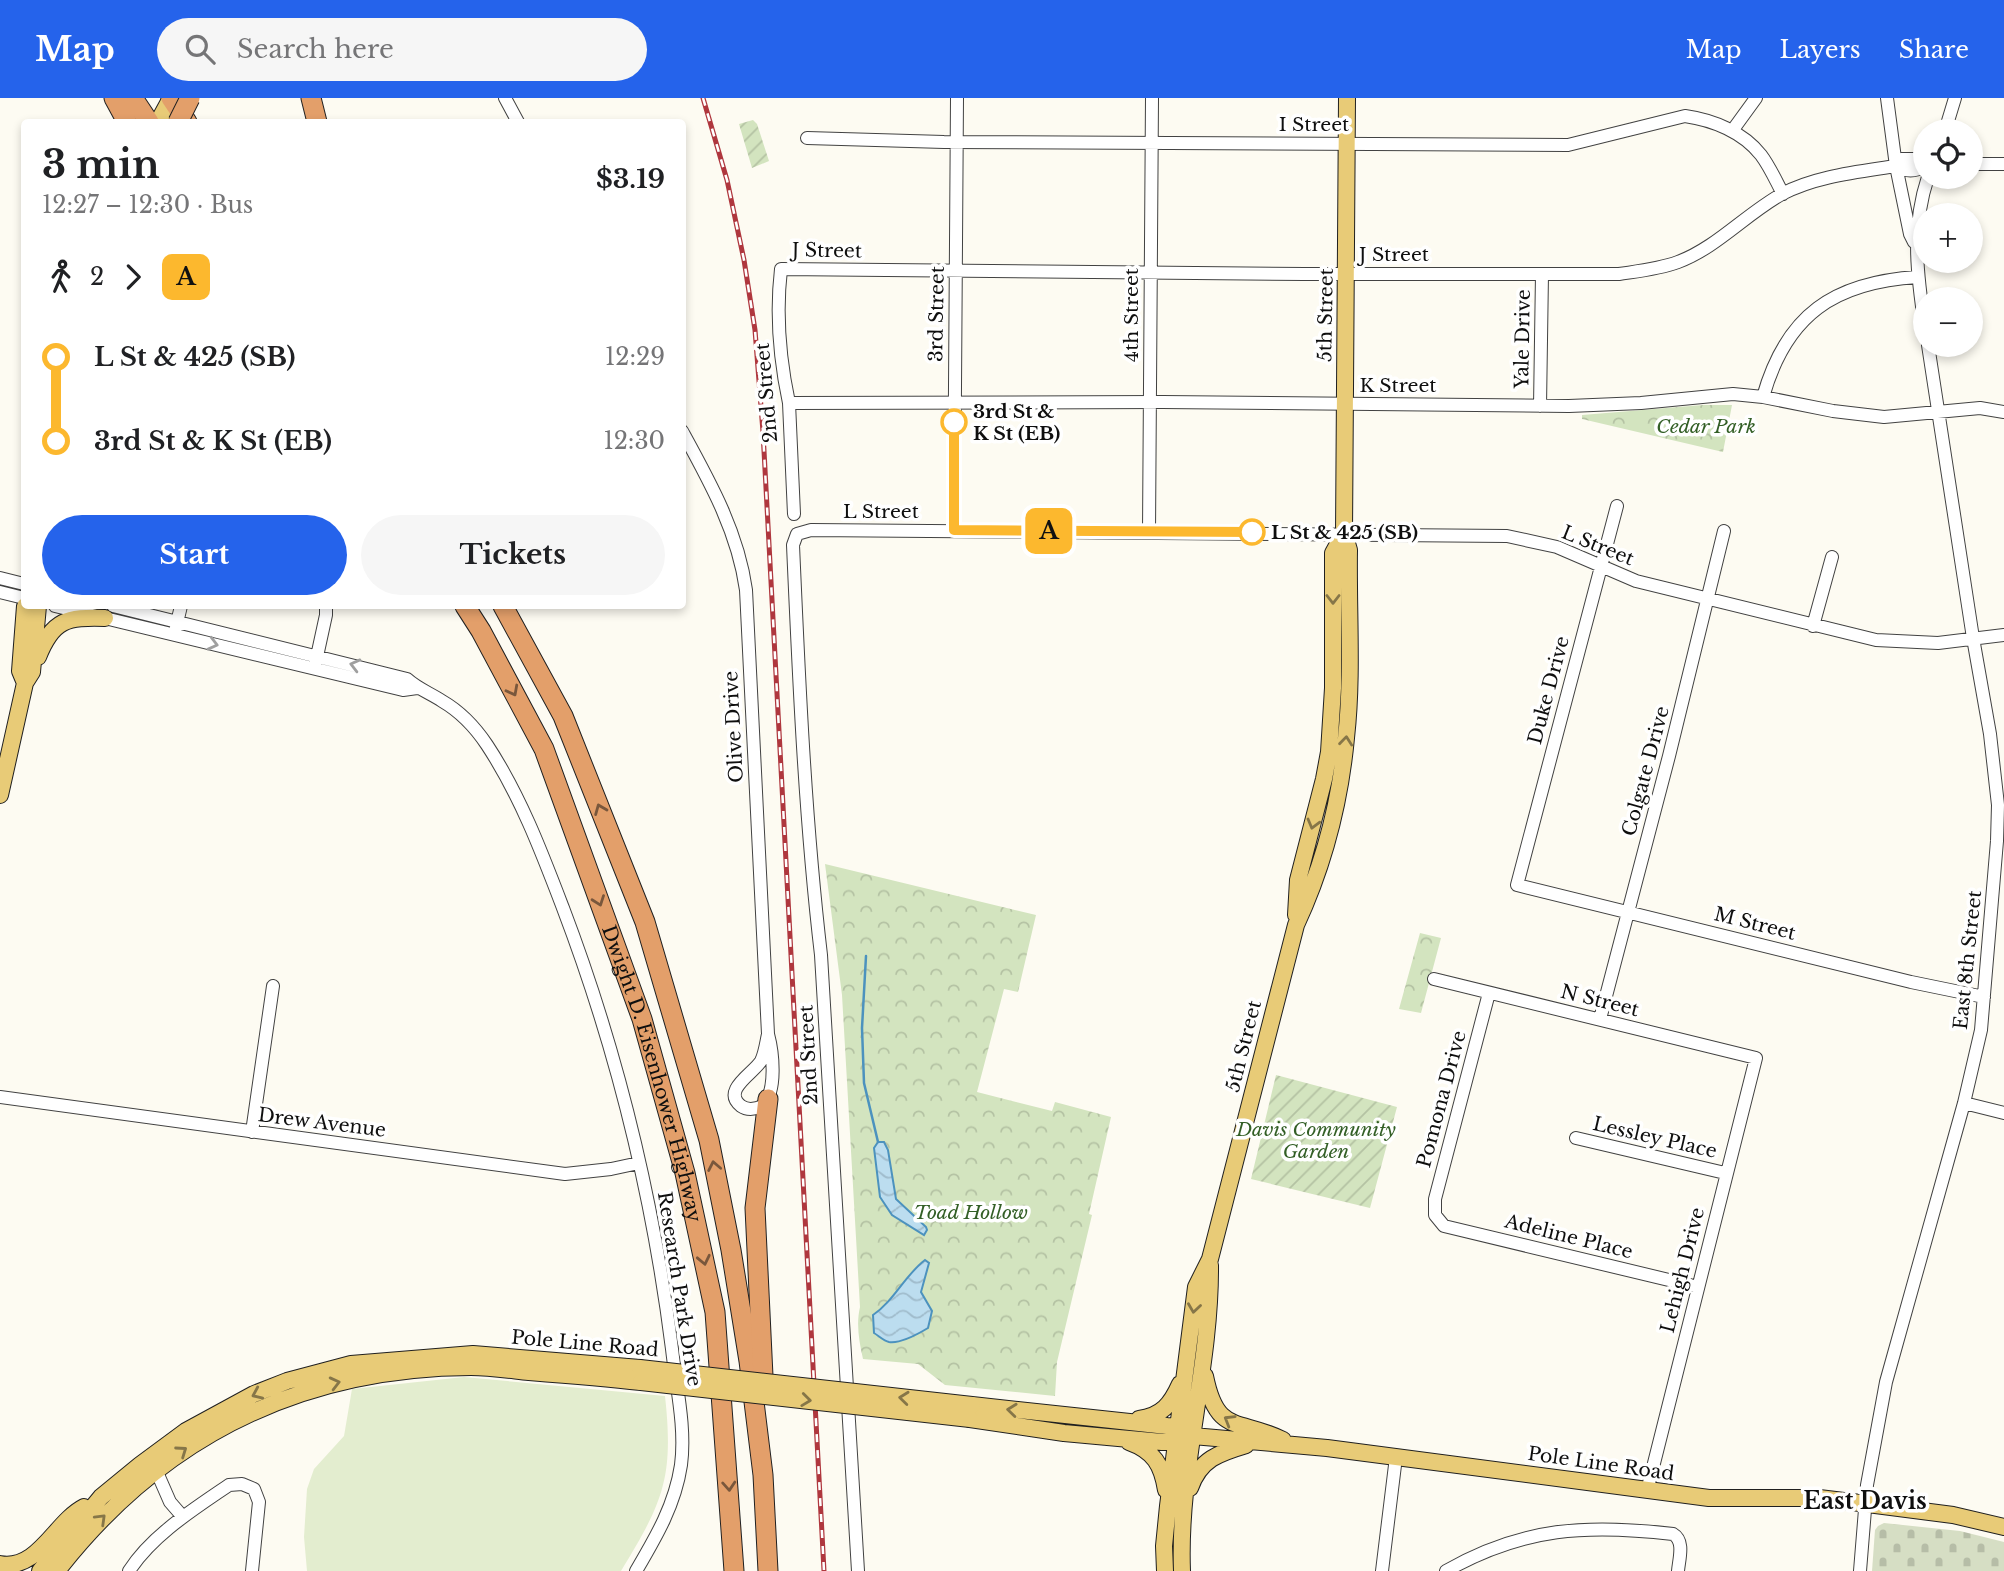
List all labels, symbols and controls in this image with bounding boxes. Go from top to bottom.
search box [157,18,647,81]
text: Map [35,29,115,70]
icon: search [181,30,219,68]
text: Search here [237,33,394,65]
text: Map [1686,35,1742,64]
text: Layers [1780,35,1861,64]
text: Share [1899,35,1969,64]
street label: I Street [1279,113,1350,136]
map controls [1913,119,1983,357]
button: locate [1913,119,1983,189]
text: 3 min [42,141,160,188]
text: $3.19 [596,163,665,195]
text: 12:27 – 12:30 · Bus [42,191,253,219]
button: + [1913,203,1983,273]
street label: J Street [789,238,863,263]
street label: J Street [1356,243,1430,266]
icon: walk [42,258,80,296]
icon: forward [114,258,152,296]
text: A [176,262,196,291]
text: 2 [90,263,104,291]
street label: 3rd Street [924,265,949,362]
street label: 4th Street [1120,267,1143,362]
street label: 5th Street [1313,267,1338,362]
button: − [1913,287,1983,357]
street label: Yale Drive [1510,289,1535,390]
text: L St & 425 (SB) [94,341,295,373]
street label: 2nd Street [751,341,782,444]
text: 12:29 [605,343,665,371]
street label: K Street [1360,374,1437,397]
place label: 3rd St & K St (EB) [973,400,1060,445]
marker: 3rd St & K St (EB) [941,409,967,435]
park label: Cedar Park [1656,415,1756,438]
text: 3rd St & K St (EB) [94,425,332,457]
text: 12:30 [603,427,665,455]
street label: L Street [843,500,920,523]
line badge: A [1026,508,1072,554]
button: Start [42,515,347,595]
button: Tickets [361,515,665,595]
text: A [1039,516,1059,545]
marker: L St & 425 (SB) [1239,519,1265,545]
place label: L St & 425 (SB) [1271,521,1418,544]
street label: L Street [1558,521,1638,571]
one-way arrow [1325,594,1341,604]
street label: Duke Drive [1523,633,1574,747]
one-way arrow [207,636,219,650]
one-way arrow [349,659,361,673]
street label: Olive Drive [719,670,748,784]
one-way arrow [505,684,518,696]
street label: Colgate Drive [1617,704,1674,839]
one-way arrow [1338,736,1353,747]
one-way arrow [594,804,608,816]
one-way arrow [1307,818,1321,830]
street label: East 8th Street [1949,888,1986,1031]
one-way arrow [591,895,605,907]
street label: M Street [1712,902,1799,945]
street label: Dwight D. Eisenhower Highway [597,922,706,1224]
street label: N Street [1558,980,1642,1021]
street label: 5th Street [1221,997,1266,1094]
street label: 2nd Street [794,1004,823,1106]
street label: Pomona Drive [1412,1028,1471,1170]
street label: Drew Avenue [257,1103,387,1142]
street label: Lessley Place [1591,1112,1719,1163]
park label: Davis Community Garden [1235,1118,1396,1163]
one-way arrow [708,1160,723,1172]
street label: Research Park Drive [653,1190,706,1388]
park label: Toad Hollow [914,1201,1028,1224]
street label: Lehigh Drive [1656,1205,1709,1335]
street label: Adeline Place [1502,1209,1635,1263]
one-way arrow [696,1254,710,1266]
one-way arrow [1186,1302,1201,1314]
street label: Pole Line Road [510,1326,660,1361]
one-way arrow [329,1377,341,1391]
one-way arrow [252,1386,264,1400]
one-way arrow [898,1391,909,1406]
one-way arrow [800,1393,812,1408]
one-way arrow [1006,1402,1017,1417]
one-way arrow [1224,1416,1237,1429]
street label: Pole Line Road [1526,1442,1676,1485]
one-way arrow [174,1447,187,1459]
one-way arrow [721,1481,736,1492]
district label: East Davis [1803,1487,1927,1515]
one-way arrow [93,1515,106,1528]

